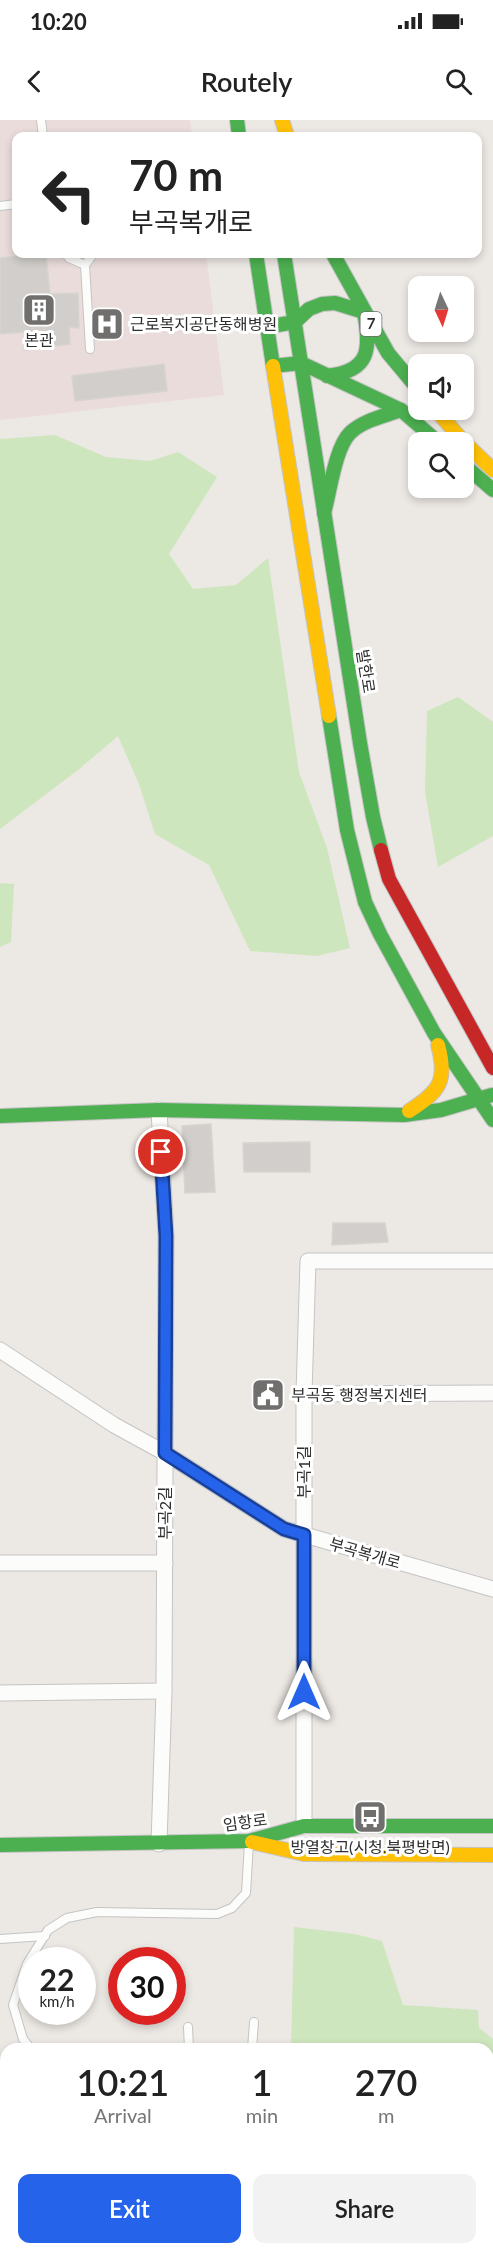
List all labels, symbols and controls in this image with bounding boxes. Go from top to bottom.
text: 10:20 [30,8,87,35]
icon: back [18,65,51,98]
text: Routely [201,65,292,98]
icon: search [442,65,475,98]
text: 70 m [129,150,223,200]
icon: left [30,156,108,234]
text: 부곡복개로 [129,205,253,238]
north arrow [408,276,474,342]
map controls [408,276,474,498]
building icon: 본관 [21,292,57,328]
hospital icon: 근로복지공단동해병원 [89,306,125,342]
road number: 7 [360,312,382,336]
place label: 근로복지공단동해병원 [130,314,277,333]
place label: 본관 [24,330,54,349]
button: sound [408,354,474,420]
button: search [408,432,474,498]
street label: 발한로 [354,648,379,694]
pin [135,1126,186,1177]
icon: arrive [144,1135,177,1168]
public building icon: 부곡동 행정복지센터 [250,1377,286,1413]
place label: 부곡동 행정복지센터 [291,1385,428,1404]
street label: 부곡1길 [294,1445,313,1499]
street label: 부곡2길 [155,1486,174,1540]
street label: 부곡복개로 [327,1533,403,1572]
position arrow [272,1660,336,1724]
bus stop icon: 방열창고(시청.북평방면) [352,1799,388,1835]
street label: 임항로 [222,1809,268,1834]
place label: 방열창고(시청.북평방면) [290,1837,450,1856]
speed limit sign: 30 [108,1947,186,2025]
text: 22 [40,1961,74,1997]
text: km/h [39,1992,75,2010]
text: 10:21 [77,2060,169,2104]
text: 1 [252,2060,272,2104]
text: 270 [355,2060,417,2104]
text: Arrival [94,2103,152,2127]
text: min [246,2103,278,2127]
text: m [378,2103,394,2127]
button: Exit [18,2174,241,2243]
button: Share [253,2174,476,2243]

